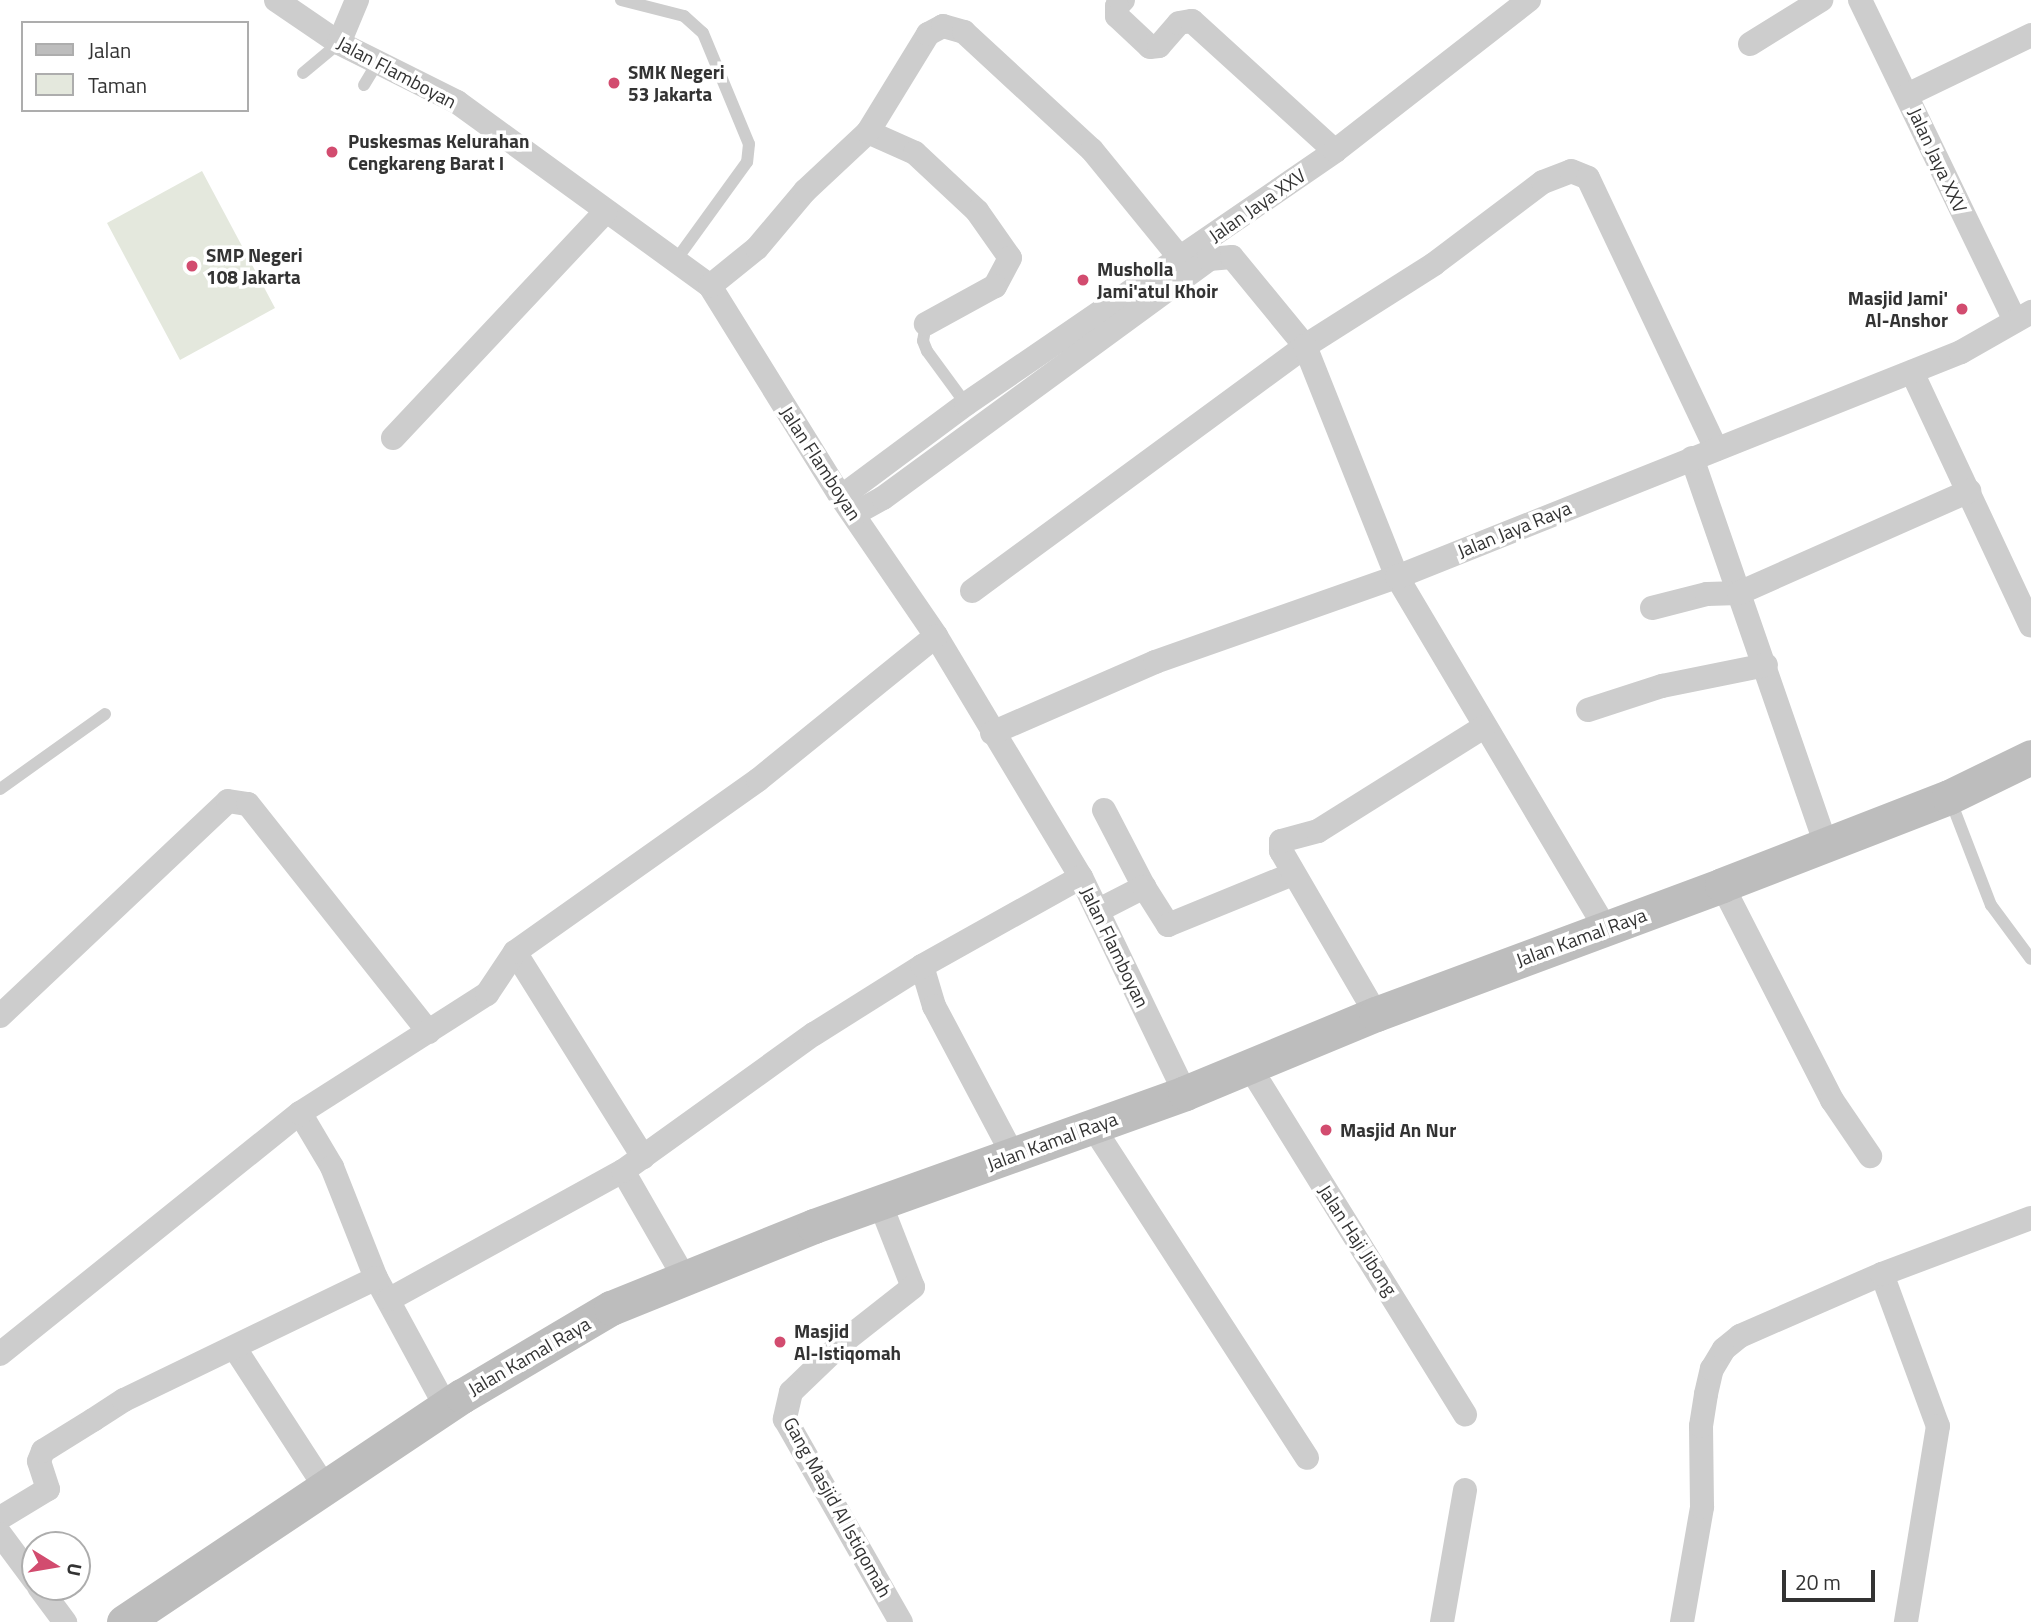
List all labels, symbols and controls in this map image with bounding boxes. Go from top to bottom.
legend [21,21,248,112]
street label: Jalan Flamboyan [334,31,460,113]
text: Jalan [88,34,131,66]
place label: SMK Negeri 53 Jakarta [628,61,725,105]
text: Taman [88,69,147,101]
marker: SMK Negeri 53 Jakarta [606,75,622,91]
street label: Jalan Jaya XXV [1904,104,1972,216]
place label: Puskesmas Kelurahan Cengkareng Barat I [348,130,530,174]
marker: Puskesmas Kelurahan Cengkareng Barat I [322,142,342,162]
street label: Jalan Jaya XXV [1204,163,1310,247]
place label: SMP Negeri 108 Jakarta [206,244,303,288]
marker: SMP Negeri 108 Jakarta [184,258,200,274]
place label: Musholla Jami'atul Khoir [1097,258,1218,302]
marker: Musholla Jami'atul Khoir [1075,272,1091,288]
place label: Masjid Jami' Al-Anshor [1848,287,1948,331]
marker: Masjid Jami' Al-Anshor [1954,301,1970,317]
street label: Jalan Flamboyan [776,402,866,524]
street label: Jalan Jaya Raya [1454,496,1574,562]
street label: Jalan Flamboyan [1076,883,1154,1011]
street label: Jalan Kamal Raya [1513,903,1649,971]
street label: Jalan Kamal Raya [984,1107,1120,1175]
place label: Masjid An Nur [1340,1119,1456,1141]
marker: Masjid An Nur [1318,1122,1334,1138]
street label: Jalan Haji Jibong [1314,1180,1402,1300]
street label: Jalan Kamal Raya [464,1312,594,1400]
place label: Masjid Al-Istiqomah [794,1320,901,1364]
marker: Masjid Al-Istiqomah [772,1334,788,1350]
street label: Gang Masjid Al Istiqomah [779,1413,897,1601]
north arrow [21,1531,91,1601]
scale bar [1786,1556,1879,1600]
text: U [60,1561,91,1579]
text: 20 m [1795,1566,1841,1598]

